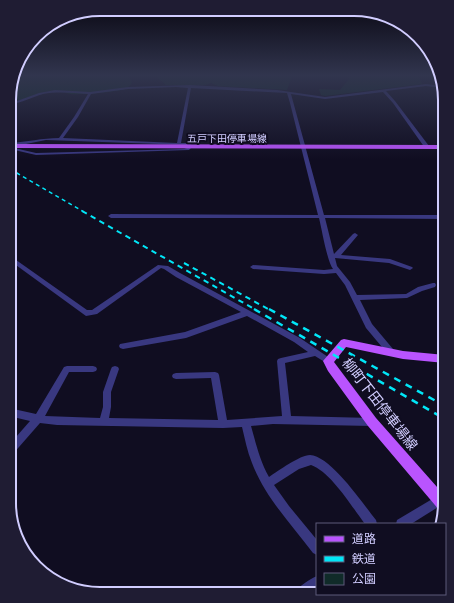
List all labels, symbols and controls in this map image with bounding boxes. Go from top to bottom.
street label: 五戸下田停車場線 [187,131,267,146]
street label: 柳町下田停車場線 [338,354,422,454]
legend [316,523,446,595]
text: 道路 [352,530,376,548]
text: 鉄道 [352,550,376,568]
text: 公園 [352,570,376,588]

